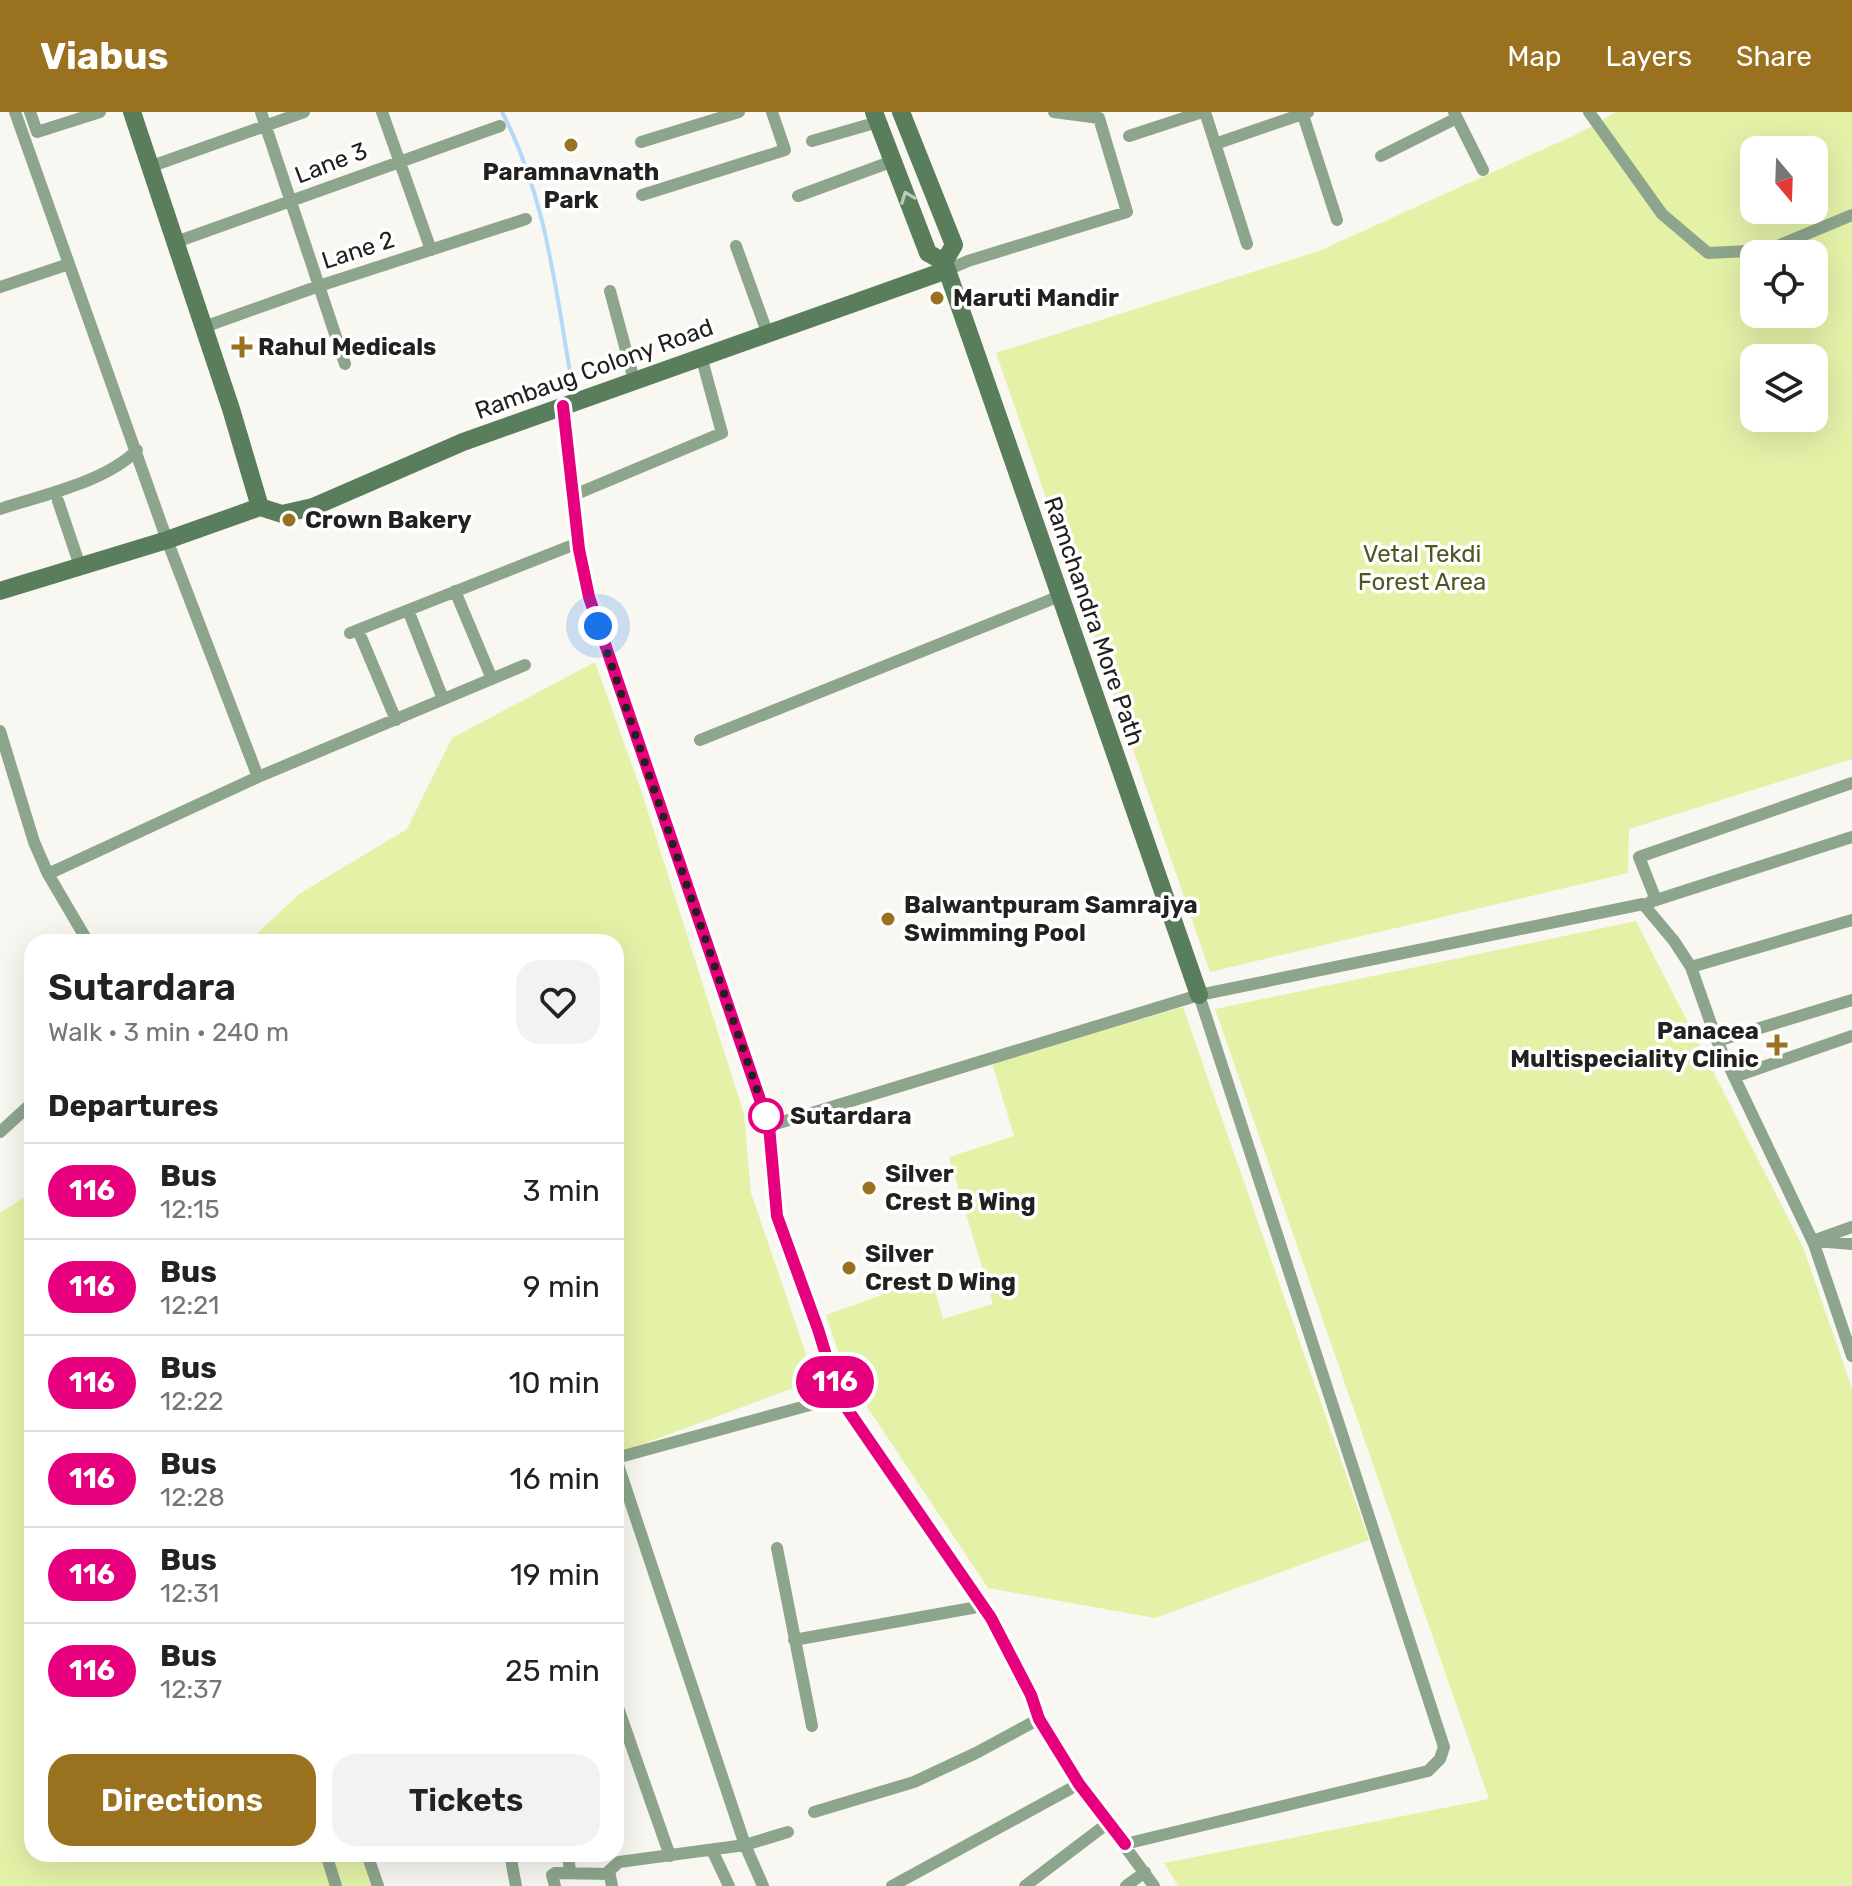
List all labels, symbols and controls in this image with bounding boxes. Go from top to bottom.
text: Viabus [40,33,169,79]
text: Map [1507,40,1562,73]
text: Layers [1606,40,1692,73]
text: Share [1736,40,1812,73]
street label: Lane 3 [291,136,371,190]
marker: Paramnavnath Park [562,136,580,154]
north arrow [1740,136,1828,224]
map controls [1740,136,1828,432]
place label: Paramnavnath Park [483,158,659,214]
one-way arrow [900,191,917,205]
street label: Lane 2 [318,225,398,275]
button: locate [1740,240,1828,328]
place label: Maruti Mandir [953,284,1119,312]
marker: Maruti Mandir [928,289,946,307]
street label: Rambaug Colony Road [471,313,717,425]
place label: Rahul Medicals [258,333,436,361]
marker: Rahul Medicals [233,338,251,356]
button: layers [1740,344,1828,432]
street label: Ramchandra More Path [1038,493,1150,749]
place label: Crown Bakery [305,506,472,534]
marker: Crown Bakery [280,511,298,529]
park label: Vetal Tekdi Forest Area [1358,540,1486,596]
your location [578,606,618,646]
place label: Balwantpuram Samrajya Swimming Pool [904,891,1198,947]
marker: Balwantpuram Samrajya Swimming Pool [879,910,897,928]
button: heart [516,960,600,1044]
text: Sutardara [48,964,236,1010]
text: Walk · 3 min · 240 m [48,1017,289,1048]
place label: Panacea Multispeciality Clinic [1510,1017,1759,1073]
marker: Panacea Multispeciality Clinic [1766,1034,1788,1056]
text: Departures [48,1088,219,1124]
marker: Sutardara [749,1099,783,1133]
place label: Sutardara [790,1102,912,1130]
text: Bus [160,1158,217,1194]
place label: Silver Crest B Wing [885,1160,1036,1216]
text: 3 min [523,1173,600,1209]
text: 116 [69,1174,115,1207]
marker: Silver Crest B Wing [860,1179,878,1197]
text: 12:15 [160,1194,220,1225]
place label: Silver Crest D Wing [865,1240,1016,1296]
text: Bus [160,1254,217,1290]
marker: Silver Crest D Wing [840,1259,858,1277]
text: 9 min [523,1269,600,1305]
text: 116 [69,1270,115,1303]
text: 12:21 [160,1290,219,1321]
text: Bus [160,1350,217,1386]
line badge: 116 [789,1356,881,1408]
text: 10 min [509,1365,600,1401]
text: 116 [812,1365,858,1398]
text: 116 [69,1366,115,1399]
text: 12:22 [160,1386,224,1417]
text: Bus [160,1446,217,1482]
text: 16 min [510,1461,600,1497]
text: 116 [69,1462,115,1495]
text: 12:28 [160,1482,225,1513]
text: Bus [160,1542,217,1578]
text: 19 min [510,1557,600,1593]
text: 116 [69,1558,115,1591]
text: 12:31 [160,1578,219,1609]
text: Bus [160,1638,217,1674]
text: 25 min [505,1653,600,1689]
text: 116 [69,1654,115,1687]
text: 12:37 [160,1674,222,1705]
button: Directions [48,1754,316,1846]
button: Tickets [332,1754,600,1846]

